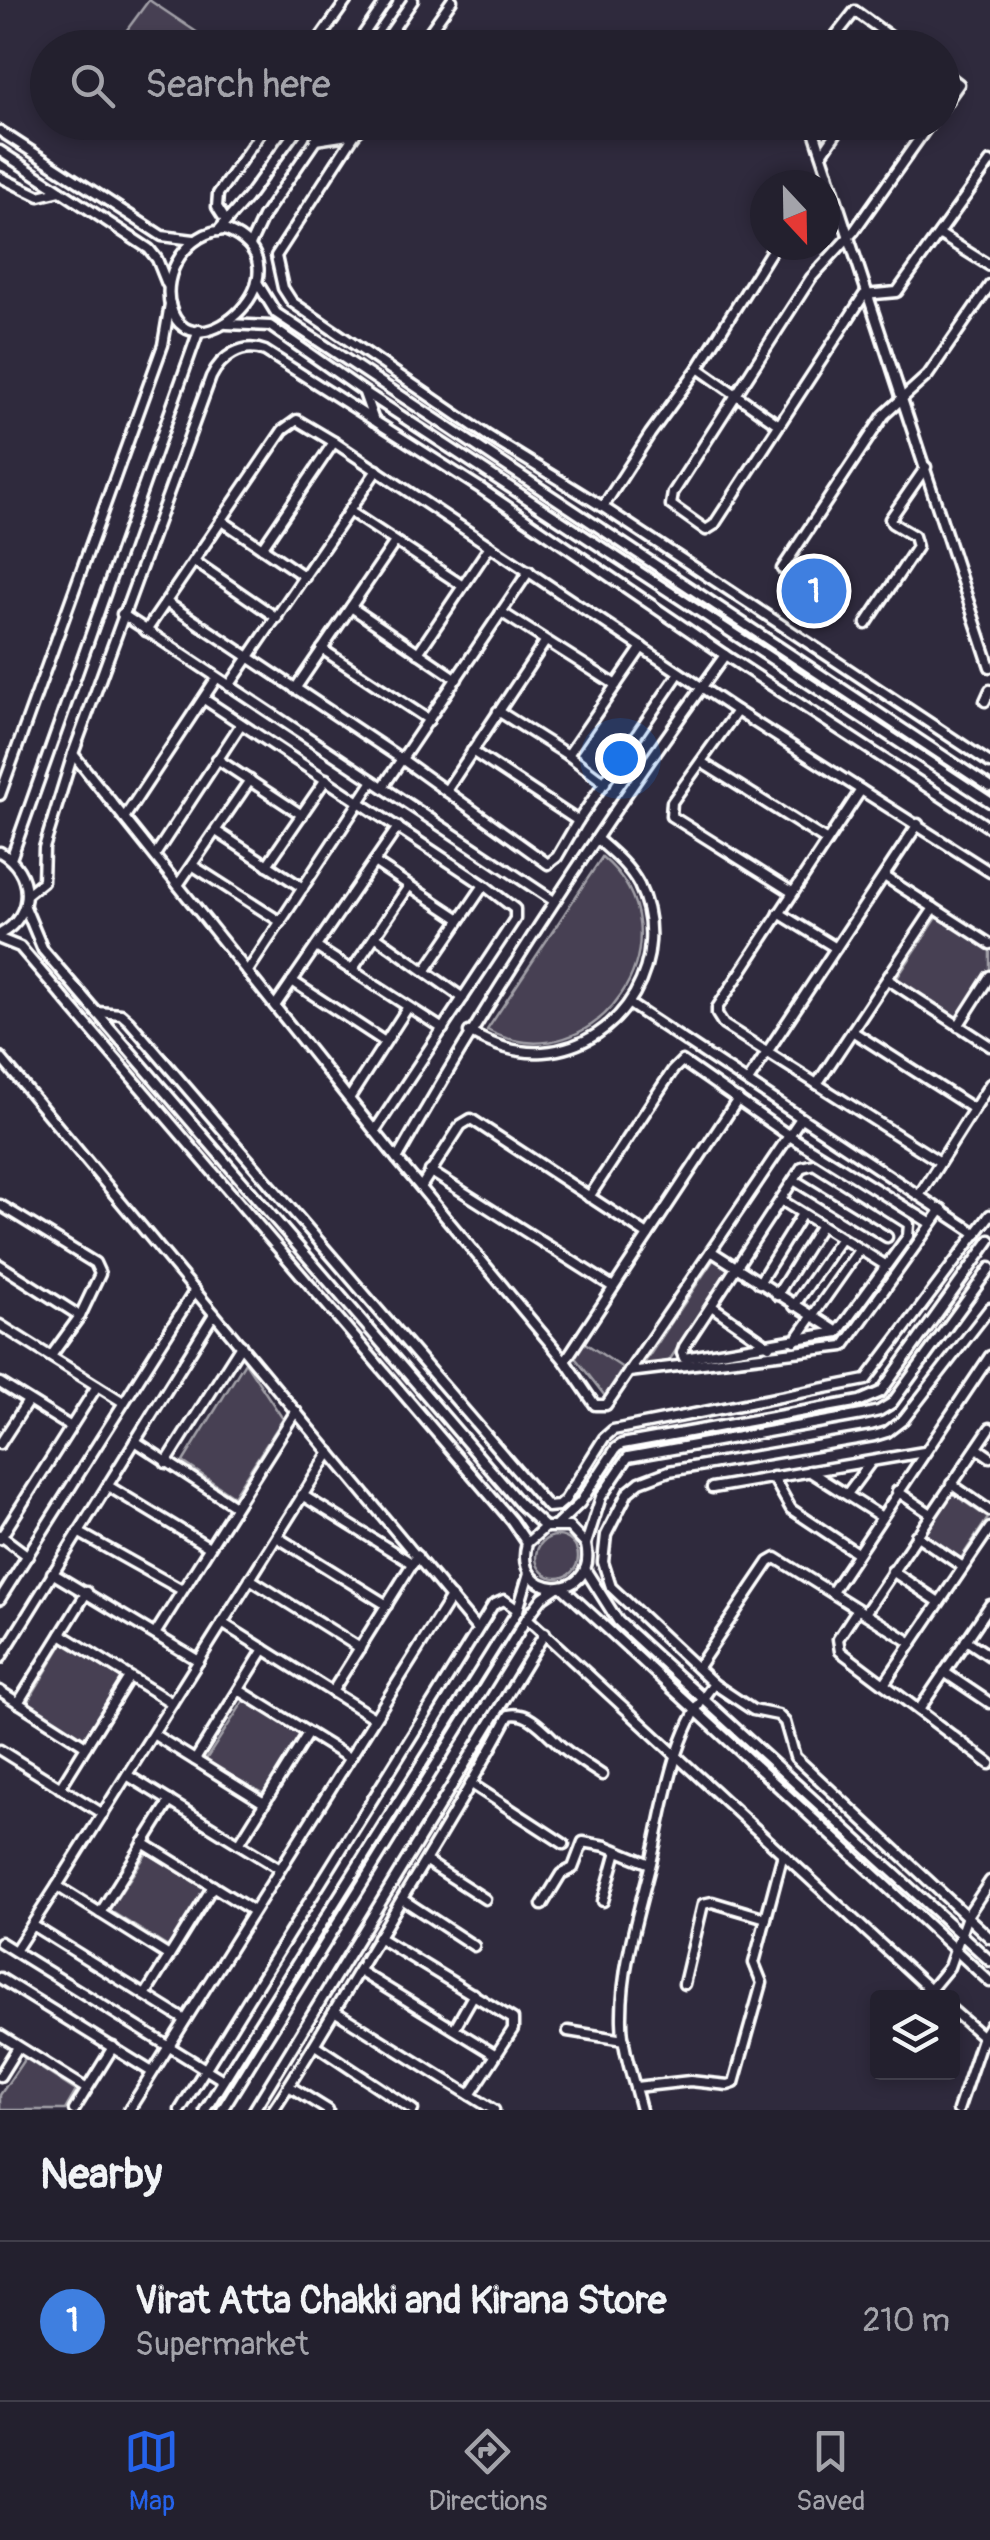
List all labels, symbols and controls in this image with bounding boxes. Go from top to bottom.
search box [30,30,960,140]
icon: search [65,58,120,113]
text: Search here [145,61,331,109]
north arrow [750,170,840,260]
pin: 1 [782,554,846,628]
your location [595,733,646,784]
map controls [870,1990,960,2080]
button: layers [870,1990,960,2080]
text: Nearby [40,2149,162,2201]
text: Virat Atta Chakki and Kirana Store [135,2277,667,2325]
text: 1 [66,2301,79,2341]
text: 210 m [862,2301,950,2341]
text: Supermarket [135,2325,309,2365]
tab: Map [124,2424,179,2519]
tab: Directions [428,2424,547,2519]
tab: Saved [796,2424,866,2519]

